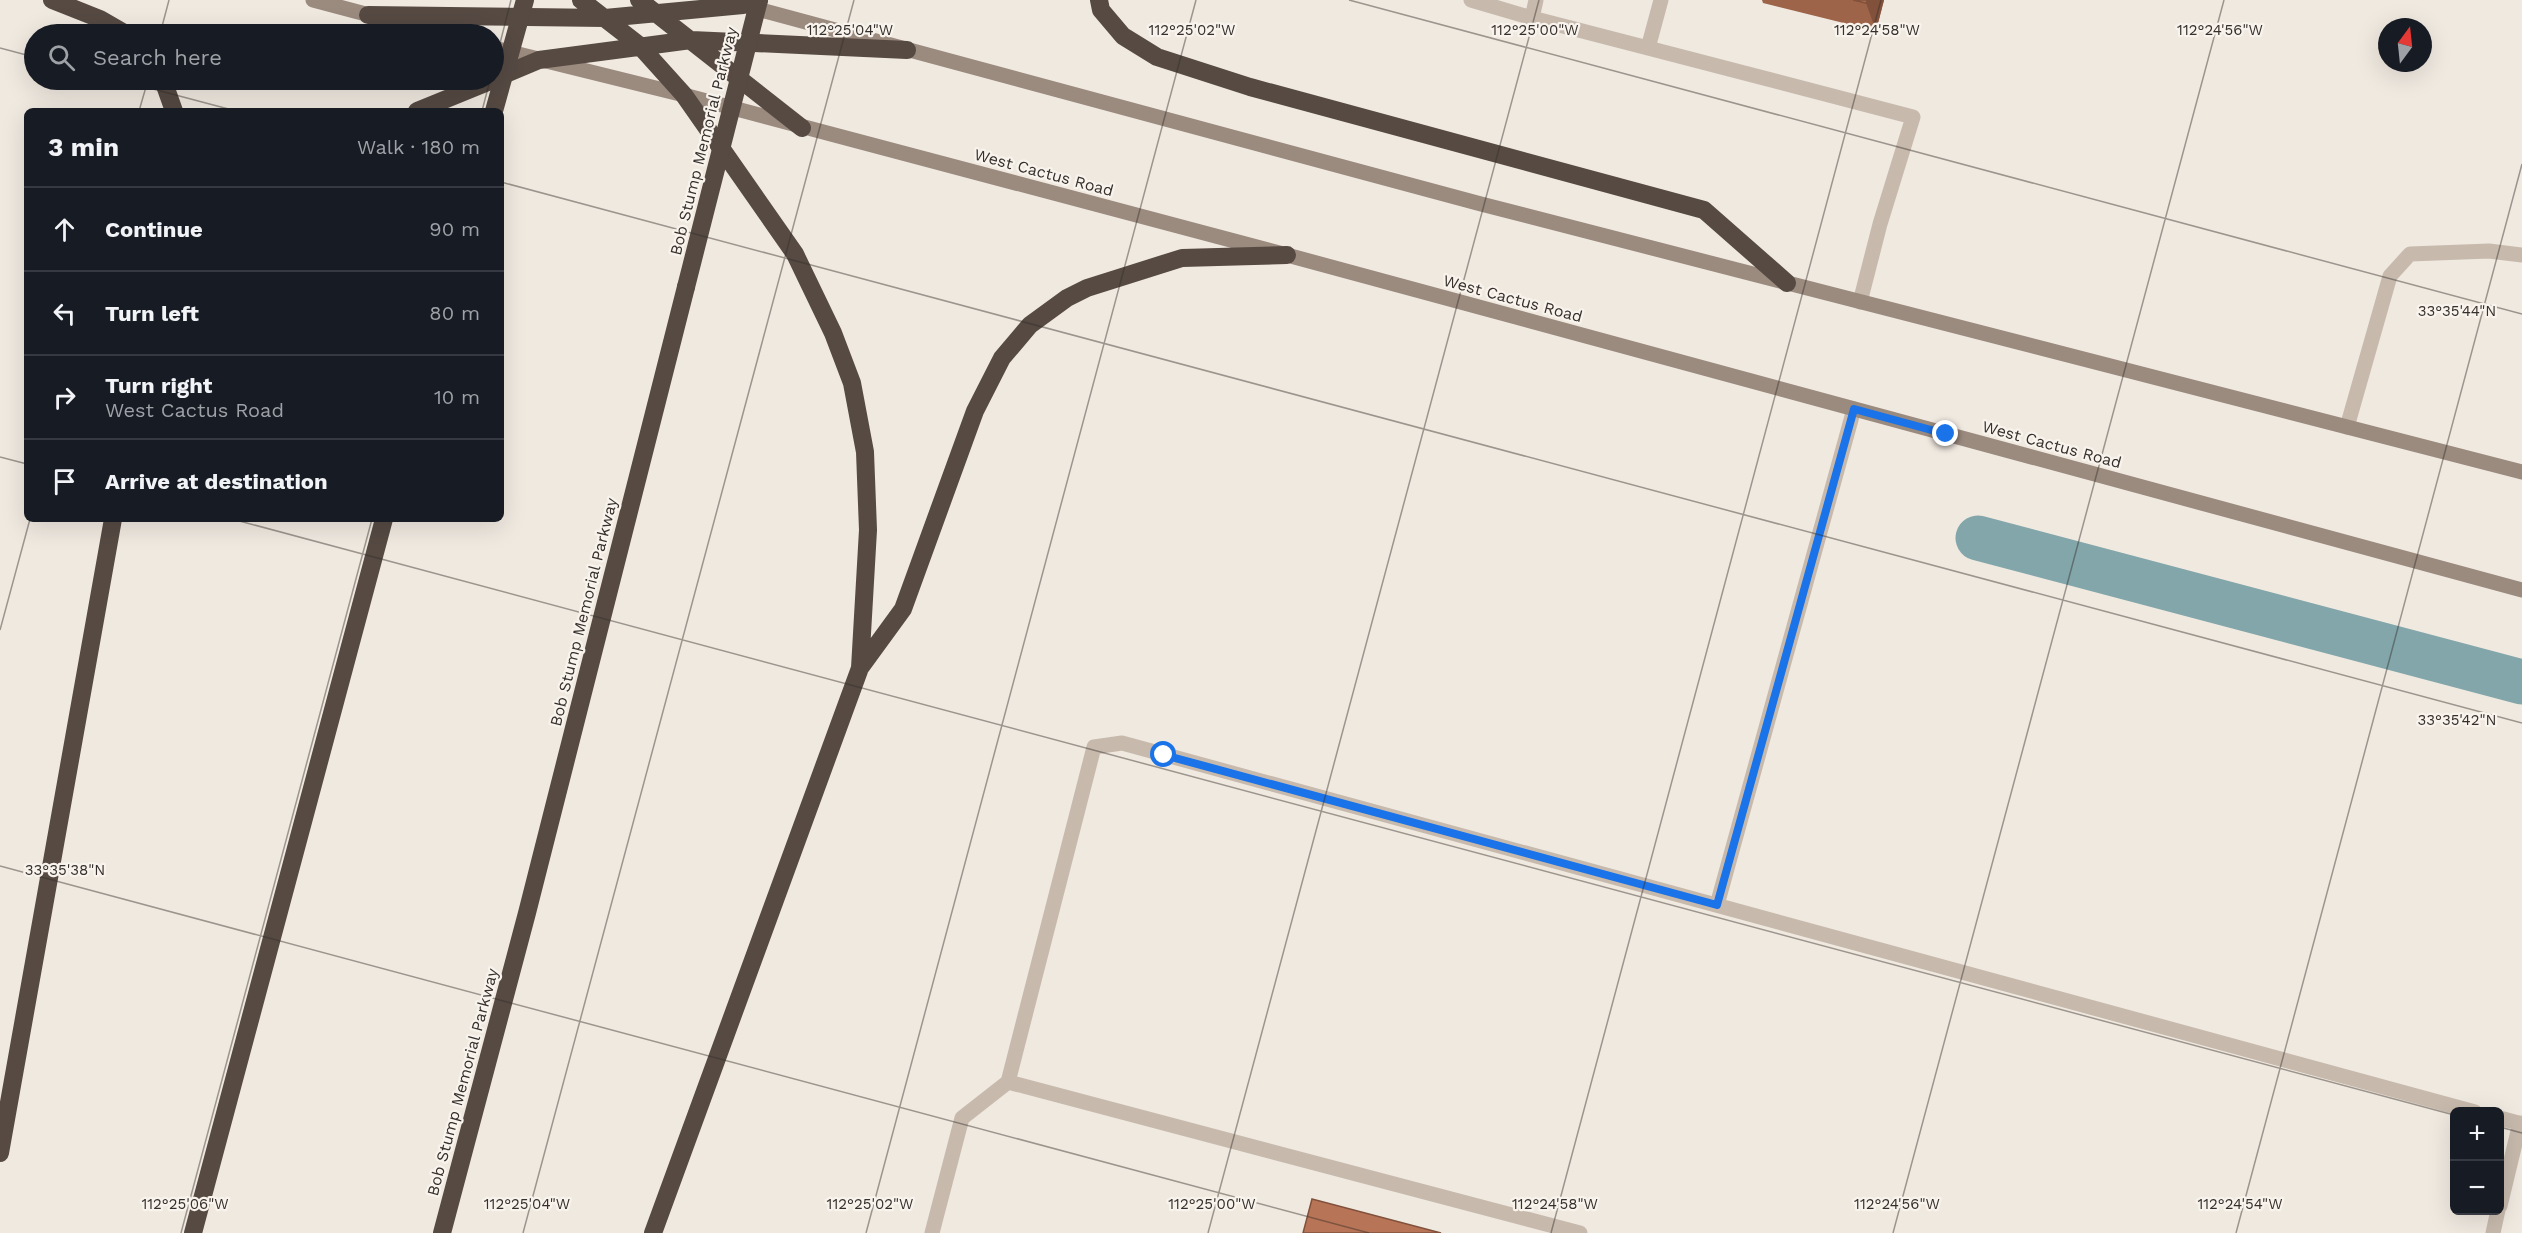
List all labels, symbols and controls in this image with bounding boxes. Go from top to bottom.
north arrow [2378,18,2432,72]
text: 112°25'04"W [807,21,893,39]
text: 112°25'02"W [1149,21,1235,39]
text: 112°25'00"W [1491,21,1579,39]
text: 112°24'58"W [1834,21,1920,39]
text: 112°24'56"W [2177,21,2263,39]
search box [24,24,504,90]
street label: Bob Stump Memorial Parkway [666,24,741,257]
icon: search [45,41,78,74]
text: Search here [93,45,222,70]
text: 3 min [48,132,119,162]
text: Walk · 180 m [357,135,480,159]
street label: West Cactus Road [972,145,1115,200]
icon: ahead [48,213,81,246]
text: Continue [105,217,203,242]
text: 90 m [429,217,480,241]
street label: West Cactus Road [1441,271,1584,326]
icon: left [48,297,81,330]
text: Turn left [105,301,199,326]
text: 80 m [429,301,480,325]
text: 33°35'44"N [2418,302,2496,320]
text: Turn right [105,373,212,398]
icon: right [48,381,81,414]
text: 10 m [434,385,480,409]
text: West Cactus Road [105,398,284,422]
street label: West Cactus Road [1980,417,2123,472]
route end [1932,420,1958,446]
icon: arrive [48,465,81,498]
text: Arrive at destination [105,469,328,494]
street label: Bob Stump Memorial Parkway [546,495,621,728]
text: 33°35'42"N [2418,711,2496,729]
route start [1150,741,1176,767]
text: 33°35'38"N [25,861,105,879]
street label: Bob Stump Memorial Parkway [423,966,502,1198]
map controls [2450,1107,2504,1215]
button: + [2450,1107,2504,1161]
button: − [2450,1161,2504,1215]
text: 112°25'06"W [141,1195,229,1213]
text: 112°25'04"W [484,1195,570,1213]
text: 112°25'02"W [827,1195,913,1213]
text: 112°25'00"W [1168,1195,1256,1213]
text: 112°24'58"W [1512,1195,1598,1213]
text: 112°24'56"W [1854,1195,1940,1213]
text: 112°24'54"W [2197,1195,2283,1213]

